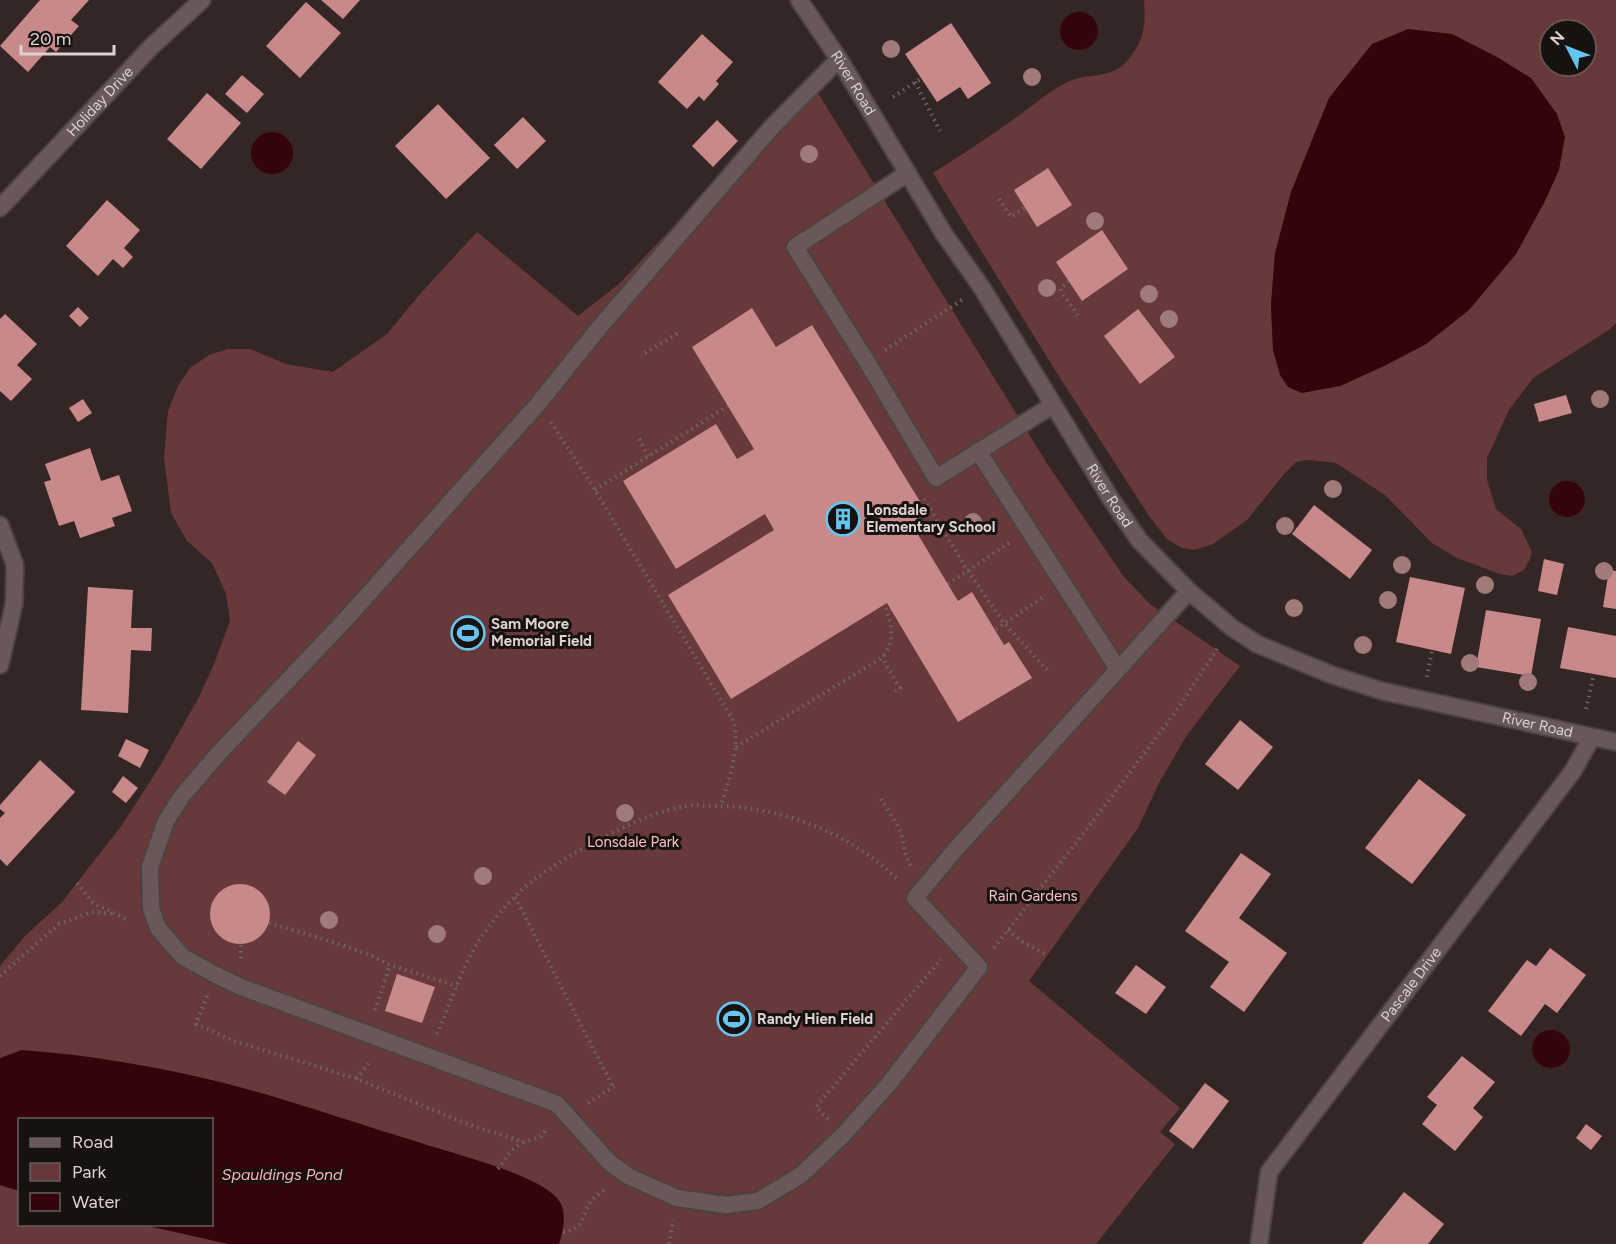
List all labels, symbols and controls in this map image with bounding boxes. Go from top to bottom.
scale bar [21,18,114,56]
north arrow [1538,18,1598,78]
text: N [1546,27,1568,49]
text: 20 m [30,28,71,50]
street label: River Road [827,47,880,118]
street label: Holiday Drive [63,63,137,140]
street label: River Road [1082,460,1137,531]
building icon: Lonsdale Elementary School [825,501,861,537]
place label: Lonsdale Elementary School [866,501,996,536]
sports icon: Sam Moore Memorial Field [450,615,486,651]
place label: Sam Moore Memorial Field [491,615,592,650]
street label: River Road [1500,708,1575,741]
park label: Lonsdale Park [587,833,680,851]
park label: Rain Gardens [988,887,1078,905]
street label: Pascale Drive [1377,944,1445,1025]
sports icon: Randy Hien Field [716,1001,752,1037]
place label: Randy Hien Field [757,1010,873,1028]
legend [18,1118,213,1226]
text: Road [72,1131,113,1153]
text: Park [72,1161,107,1183]
water label: Spauldings Pond [222,1165,343,1184]
text: Water [72,1191,120,1213]

